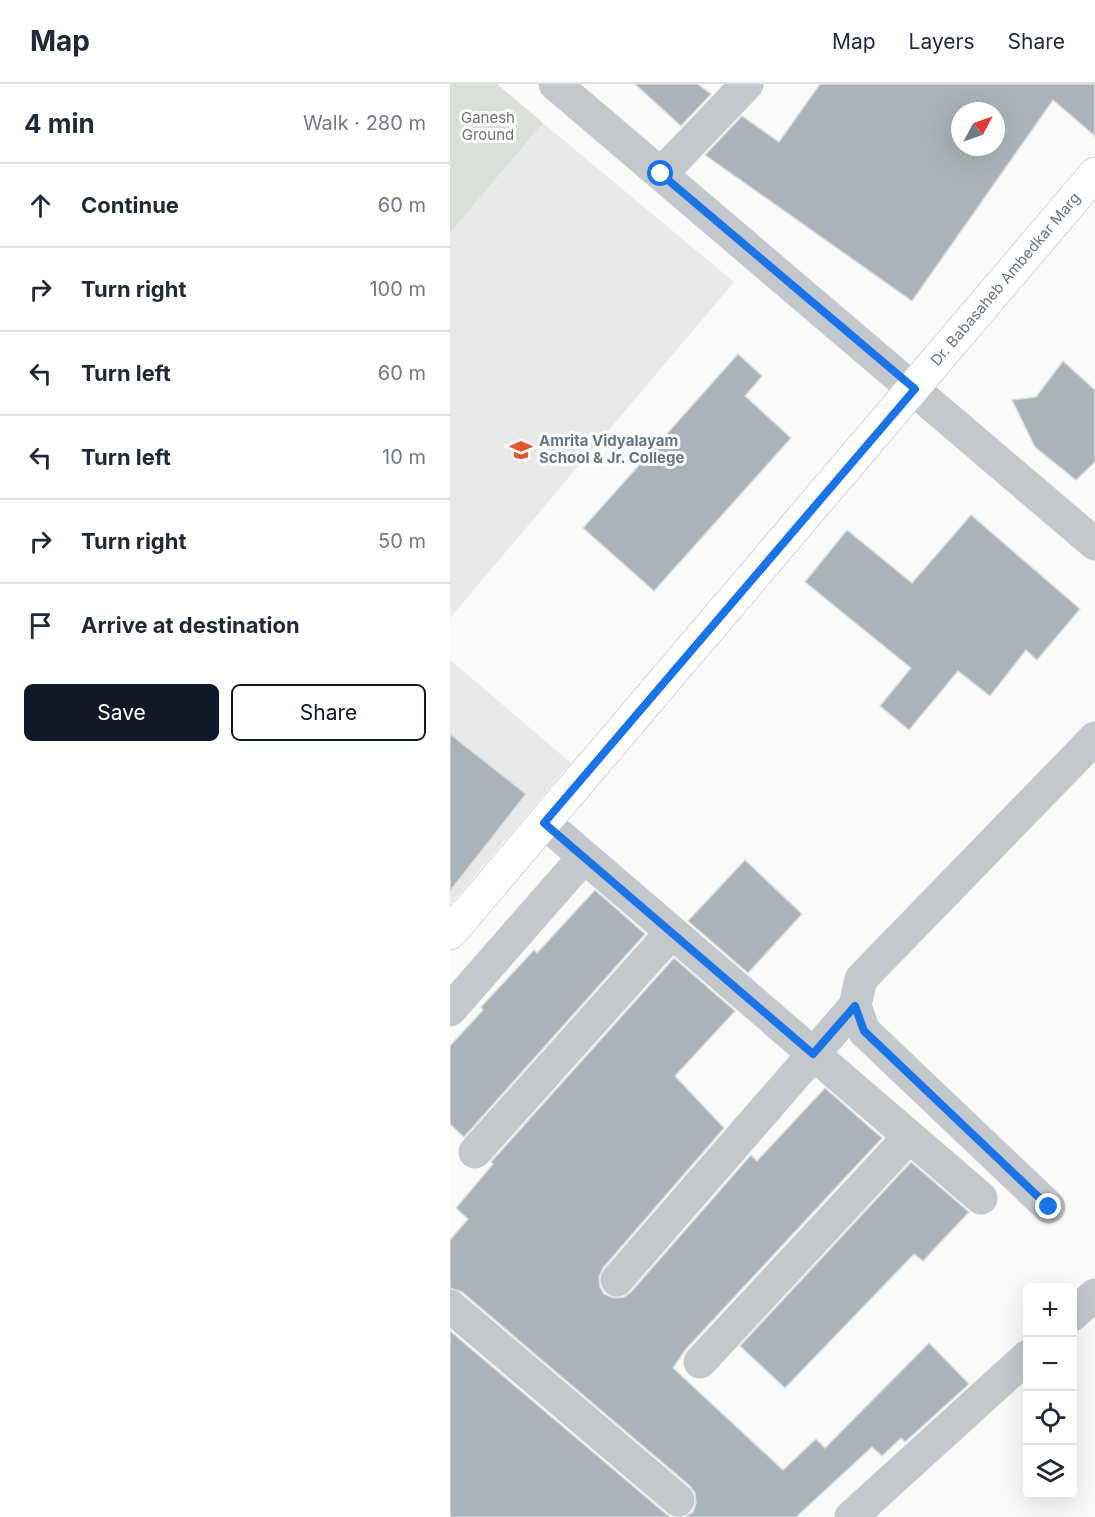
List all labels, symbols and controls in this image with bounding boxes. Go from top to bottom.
text: Map [30,24,90,58]
text: Map [832,29,876,54]
text: Layers [909,29,975,54]
text: Share [1008,29,1065,54]
north arrow [951,102,1005,156]
text: 4 min [24,108,95,139]
park label: Ganesh Ground [461,108,515,144]
text: Walk · 280 m [303,111,426,135]
route start [647,160,673,186]
street label: Dr. Babasaheb Ambedkar Marg [926,188,1084,369]
icon: ahead [24,189,57,222]
text: Continue [81,192,179,218]
text: 60 m [378,193,426,217]
icon: right [24,273,57,306]
text: Turn right [81,276,187,302]
text: 100 m [369,277,426,301]
icon: left [24,357,57,390]
text: Turn left [81,360,171,386]
text: 60 m [378,361,426,385]
place label: Amrita Vidyalayam School & Jr. College [539,431,685,467]
school or university icon: Amrita Vidyalayam School & Jr. College [508,437,534,463]
icon: left [24,441,57,474]
text: Turn left [81,444,171,470]
text: 10 m [382,445,426,469]
icon: right [24,525,57,558]
text: Turn right [81,528,187,554]
text: 50 m [378,529,426,553]
icon: arrive [24,609,57,642]
text: Arrive at destination [81,612,300,638]
button: Save [24,684,219,741]
button: Share [231,684,426,741]
route end [1035,1193,1061,1219]
map controls [1023,1283,1077,1499]
button: + [1023,1283,1077,1337]
button: − [1023,1337,1077,1391]
button: locate [1023,1391,1077,1445]
button: layers [1023,1445,1077,1499]

